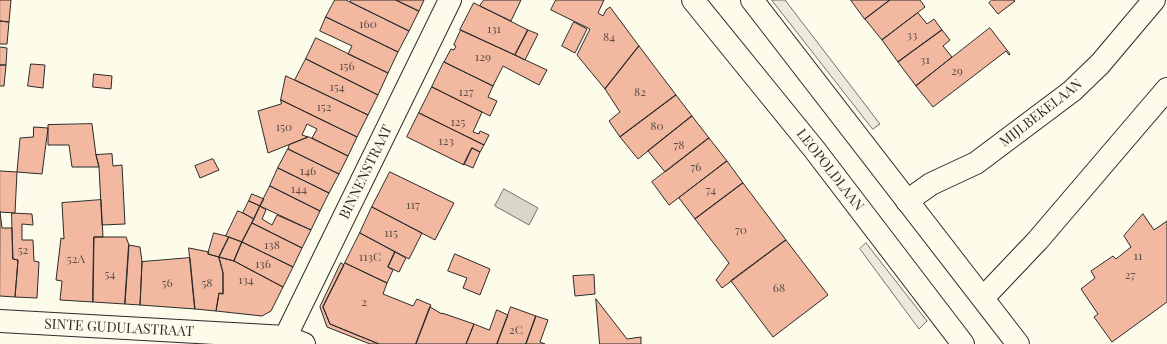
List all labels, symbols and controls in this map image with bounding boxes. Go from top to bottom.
house number: 160 [359,17,377,31]
house number: 131 [487,22,501,36]
house number: 33 [907,28,917,42]
house number: 84 [603,30,615,44]
house number: 129 [475,50,491,64]
house number: 31 [920,53,930,67]
house number: 156 [339,59,355,73]
house number: 29 [951,64,963,78]
street label: MIJLBEKELAAN [996,76,1086,150]
house number: 154 [329,80,345,94]
house number: 127 [458,85,474,99]
house number: 82 [634,85,646,99]
house number: 152 [316,100,332,114]
house number: 125 [450,115,466,129]
house number: 80 [650,119,664,133]
house number: 150 [276,120,292,134]
street label: BINNENSTRAAT [336,122,396,222]
street label: LEOPOLDLAAN [793,126,867,214]
house number: 123 [438,134,454,148]
house number: 78 [673,138,685,152]
house number: 76 [690,160,702,174]
house number: 146 [300,164,316,178]
house number: 144 [291,182,307,196]
house number: 74 [706,183,716,197]
house number: 117 [406,198,420,212]
house number: 70 [735,223,747,237]
house number: 115 [384,226,398,240]
house number: 138 [264,238,280,252]
house number: 52 [18,243,28,257]
house number: 11 [1134,249,1142,263]
house number: 113C [359,250,381,264]
house number: 52A [67,252,85,266]
house number: 136 [255,257,271,271]
house number: 54 [105,267,115,281]
house number: 27 [1125,268,1135,282]
house number: 134 [238,273,254,287]
house number: 56 [161,276,173,290]
house number: 58 [201,276,213,290]
house number: 68 [773,281,785,295]
house number: 2 [361,295,367,309]
street label: SINTE GUDULASTRAAT [44,316,194,340]
house number: 2C [509,323,523,337]

